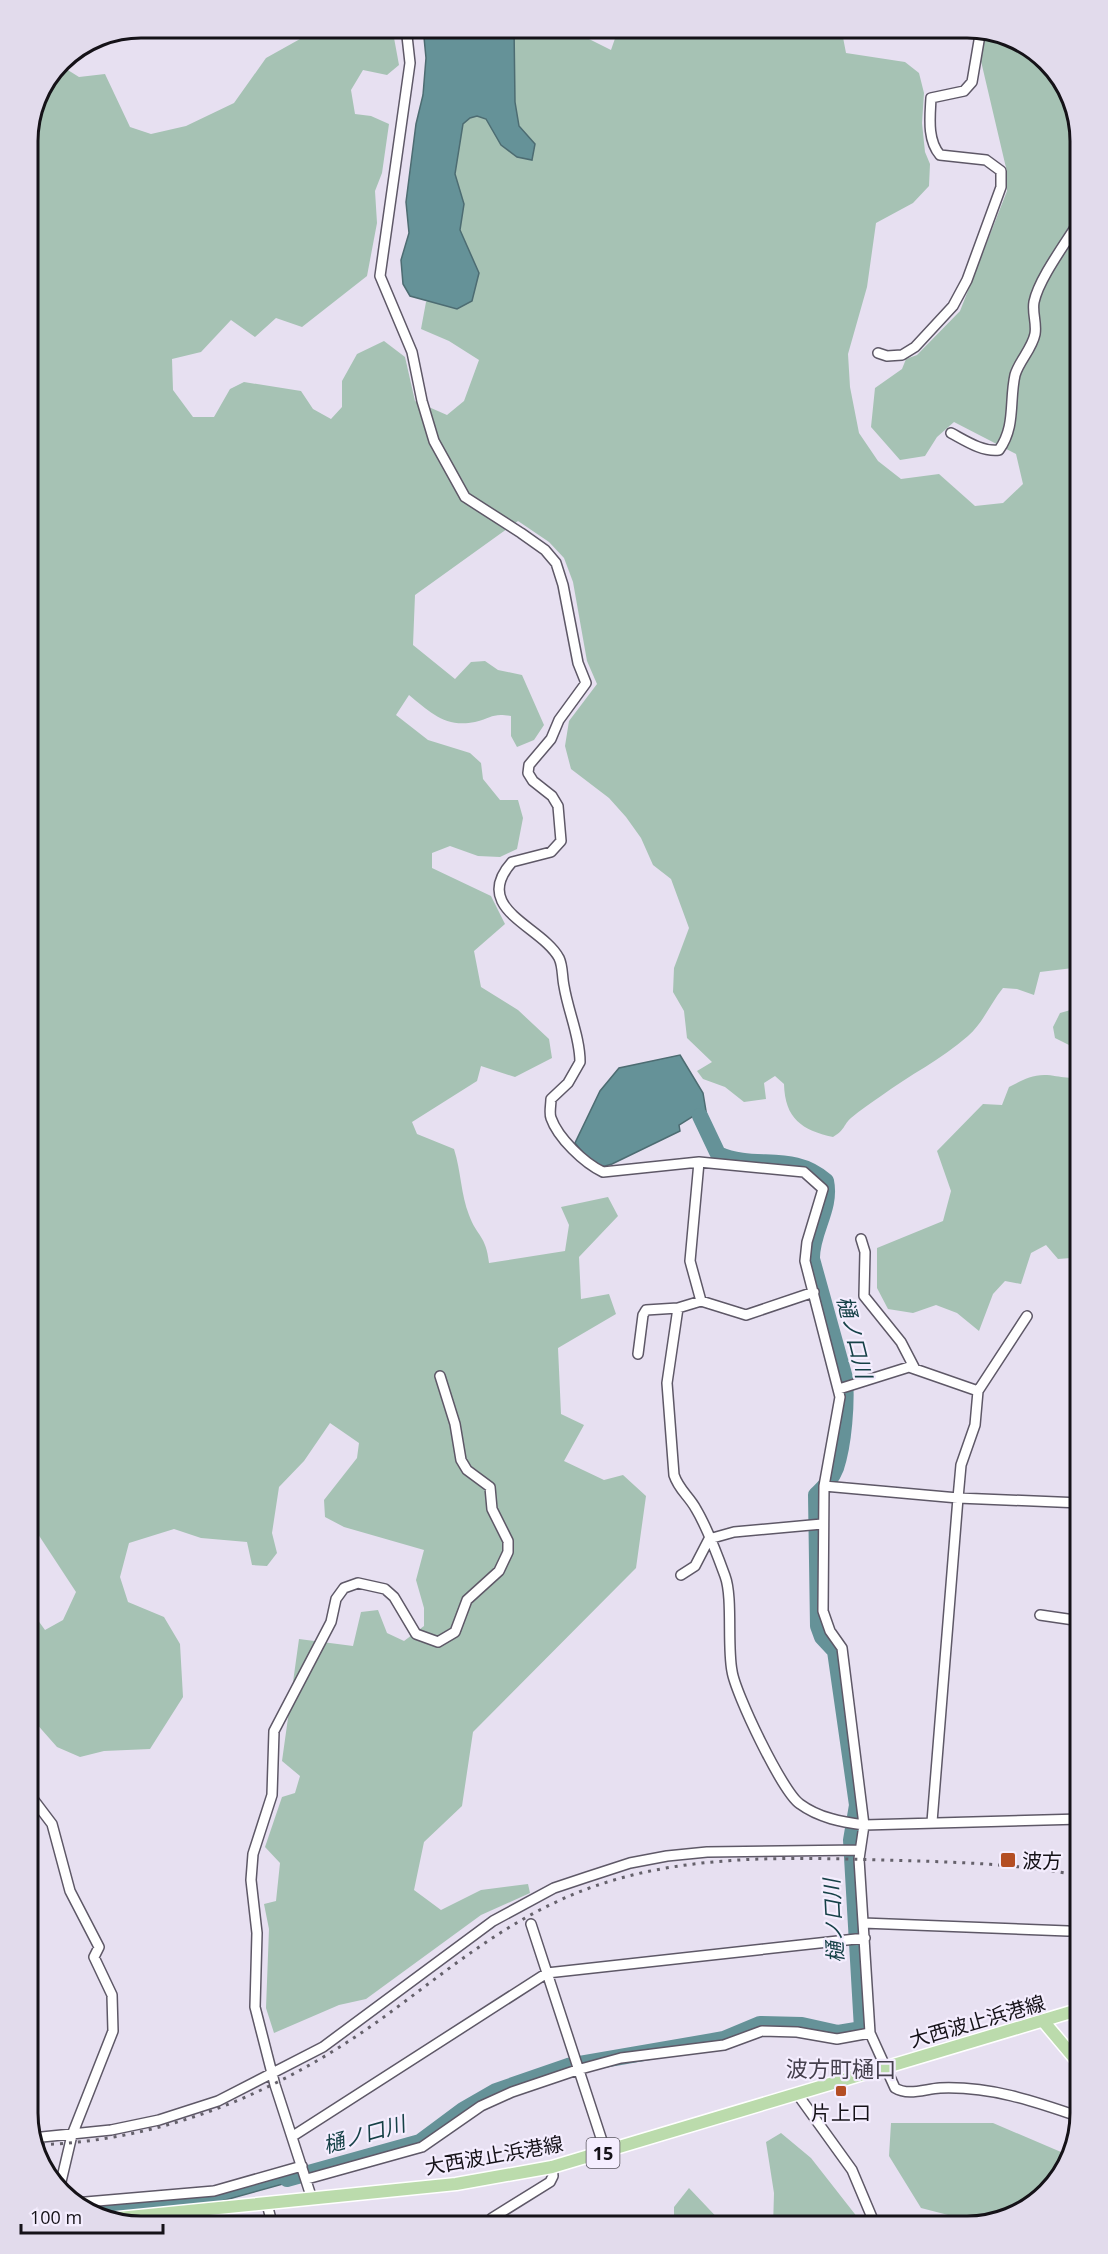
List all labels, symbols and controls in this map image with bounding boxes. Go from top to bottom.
water label: 樋ノ口川 [831,1293,879,1383]
place label: 波方 [1022,1847,1062,1874]
marker: 波方 [999,1851,1017,1869]
water label: 樋ノ口川 [817,1876,849,1964]
street label: 大西波止浜港線 [906,1989,1048,2053]
district label: 波方町樋口 [786,2053,896,2083]
marker: 片上口 [834,2084,848,2098]
place label: 片上口 [811,2099,871,2126]
water label: 樋ノ口川 [320,2108,410,2159]
street label: 大西波止浜港線 [423,2130,565,2180]
road number: 15 [586,2138,620,2168]
scale bar [21,2197,164,2235]
text: 100 m [30,2205,82,2229]

